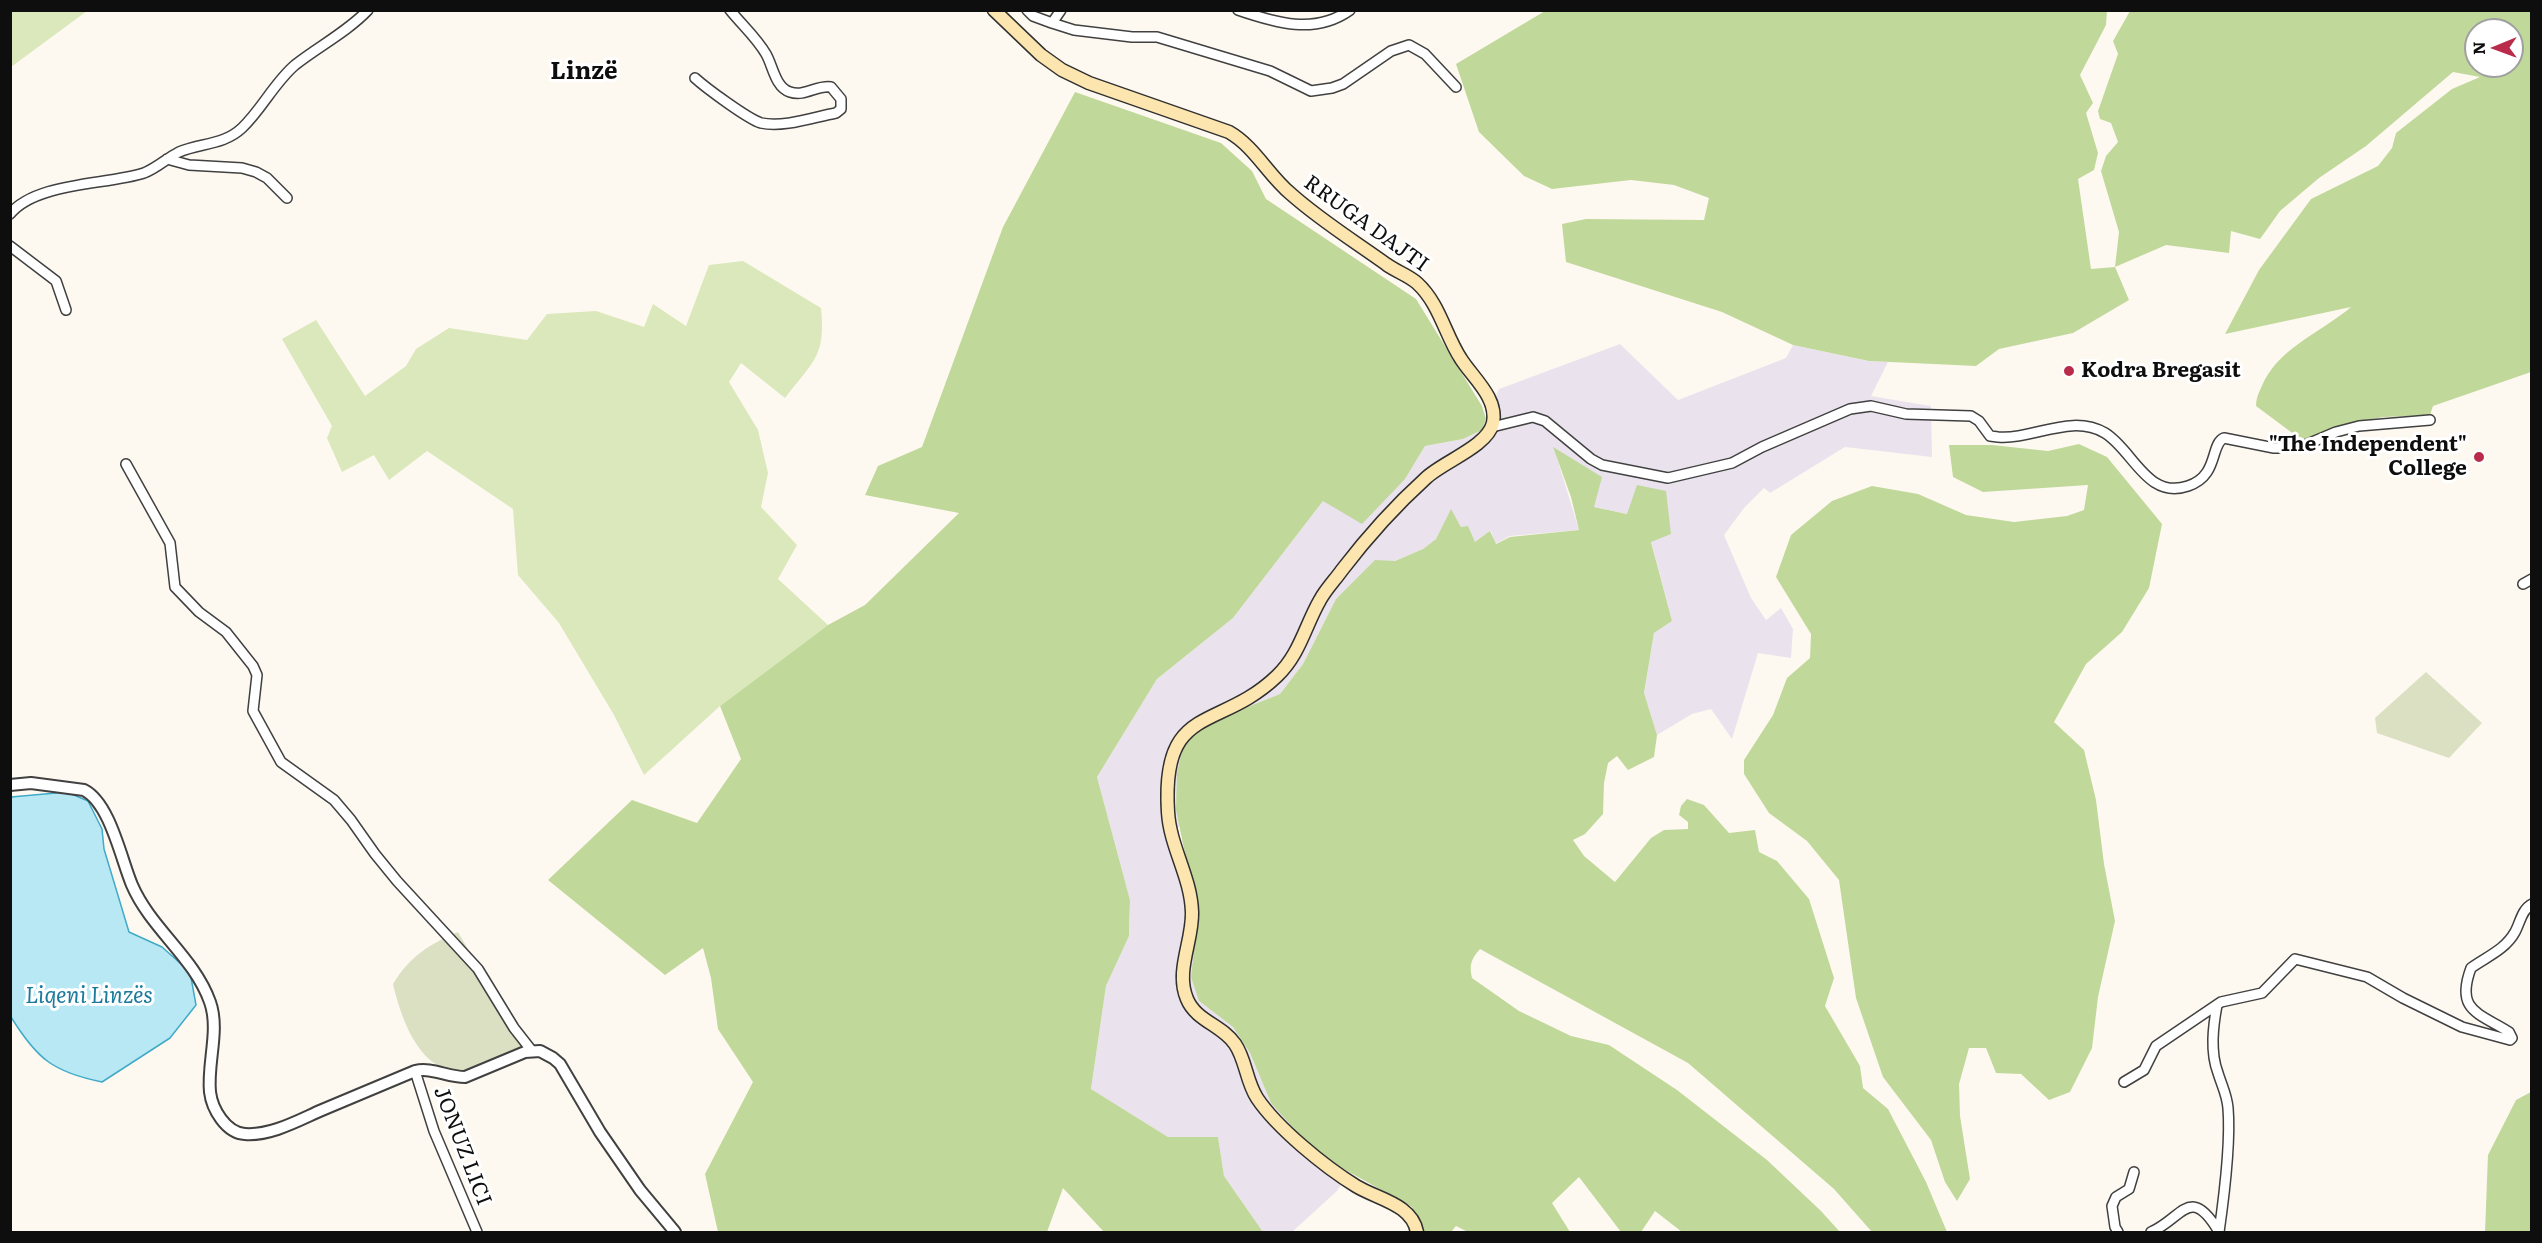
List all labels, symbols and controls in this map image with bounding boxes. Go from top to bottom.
north arrow [2464,18,2524,78]
text: N [2466,41,2490,55]
district label: Linzë [550,58,618,86]
street label: RRUGA DAJTI [1299,170,1433,278]
place label: Kodra Bregasit [2081,358,2241,384]
marker: Kodra Bregasit [2062,364,2076,378]
place label: "The Independent" College [2269,432,2467,482]
marker: "The Independent" College [2472,450,2486,464]
water label: Liqeni Linzës [25,984,153,1010]
street label: JONUZ LICI [428,1083,496,1209]

